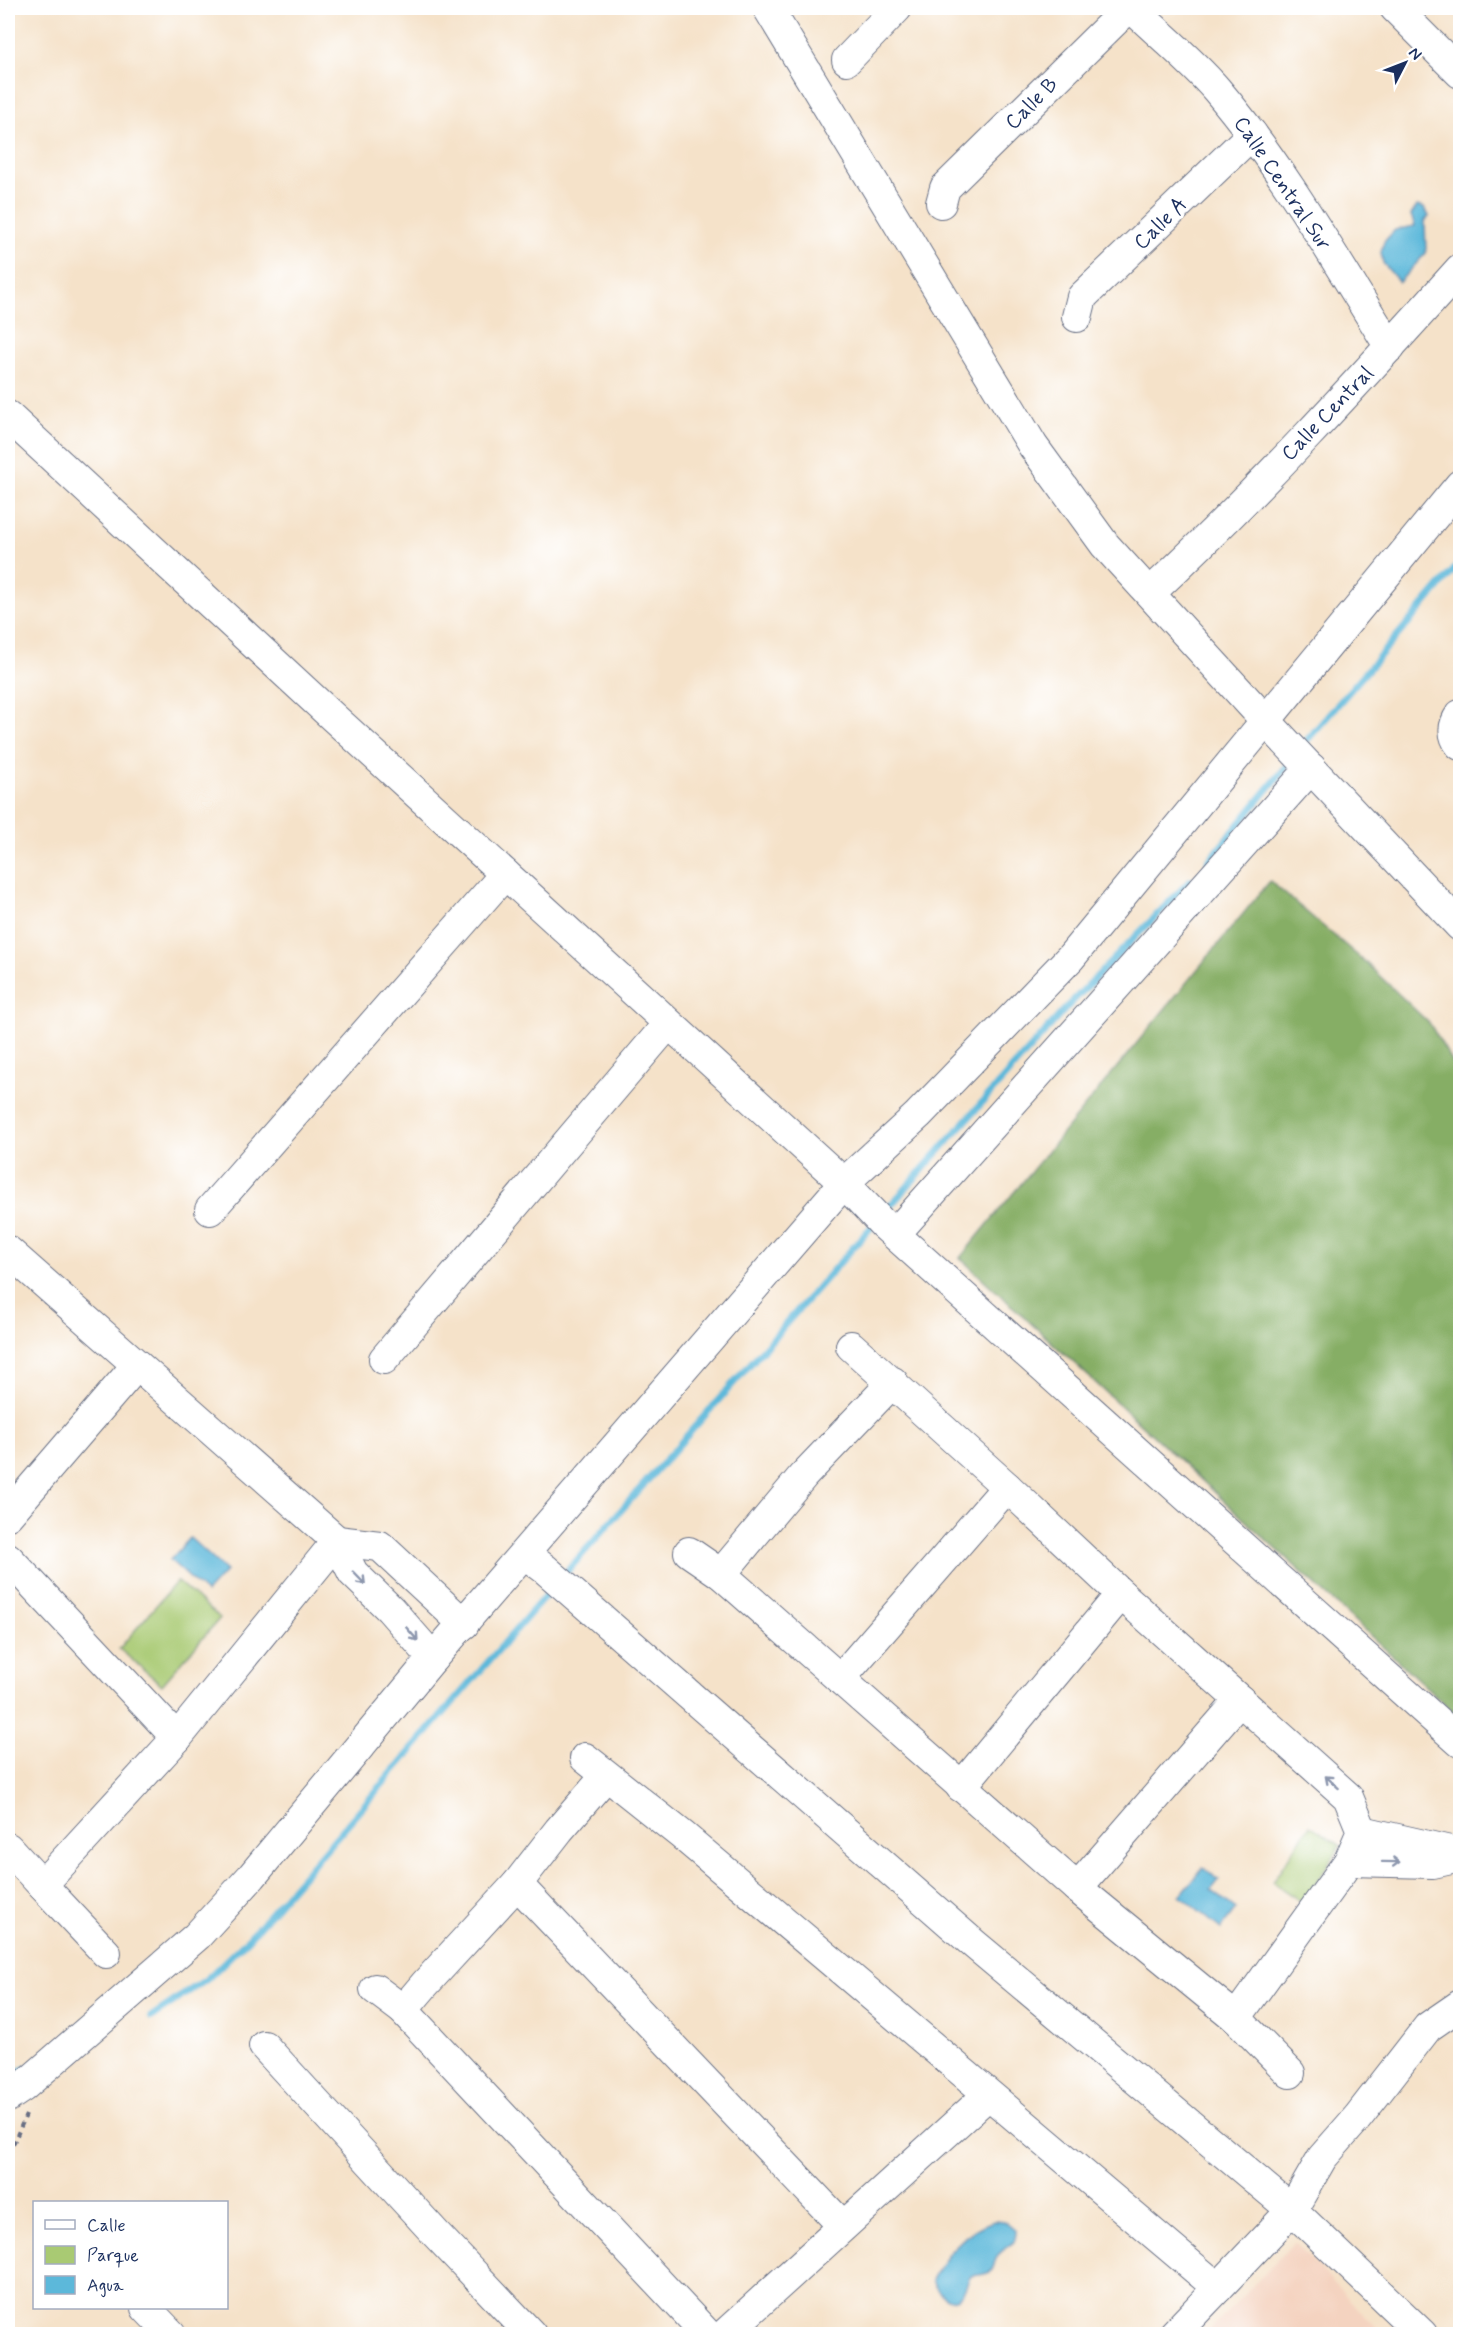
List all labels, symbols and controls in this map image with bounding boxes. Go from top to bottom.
north arrow [1375,33,1435,93]
text: N [1404,43,1426,65]
street label: Calle B [999,71,1064,136]
street label: Calle Central Sur [1227,111,1338,256]
street label: Calle A [1128,191,1194,256]
street label: Calle Central [1275,360,1380,467]
one-way arrow [351,1571,366,1586]
one-way arrow [405,1626,419,1641]
one-way arrow [1325,1775,1340,1789]
one-way arrow [1381,1856,1401,1868]
legend [33,2201,228,2309]
text: Calle [87,2214,126,2238]
text: Parque [87,2244,139,2268]
text: Agua [87,2274,124,2298]

